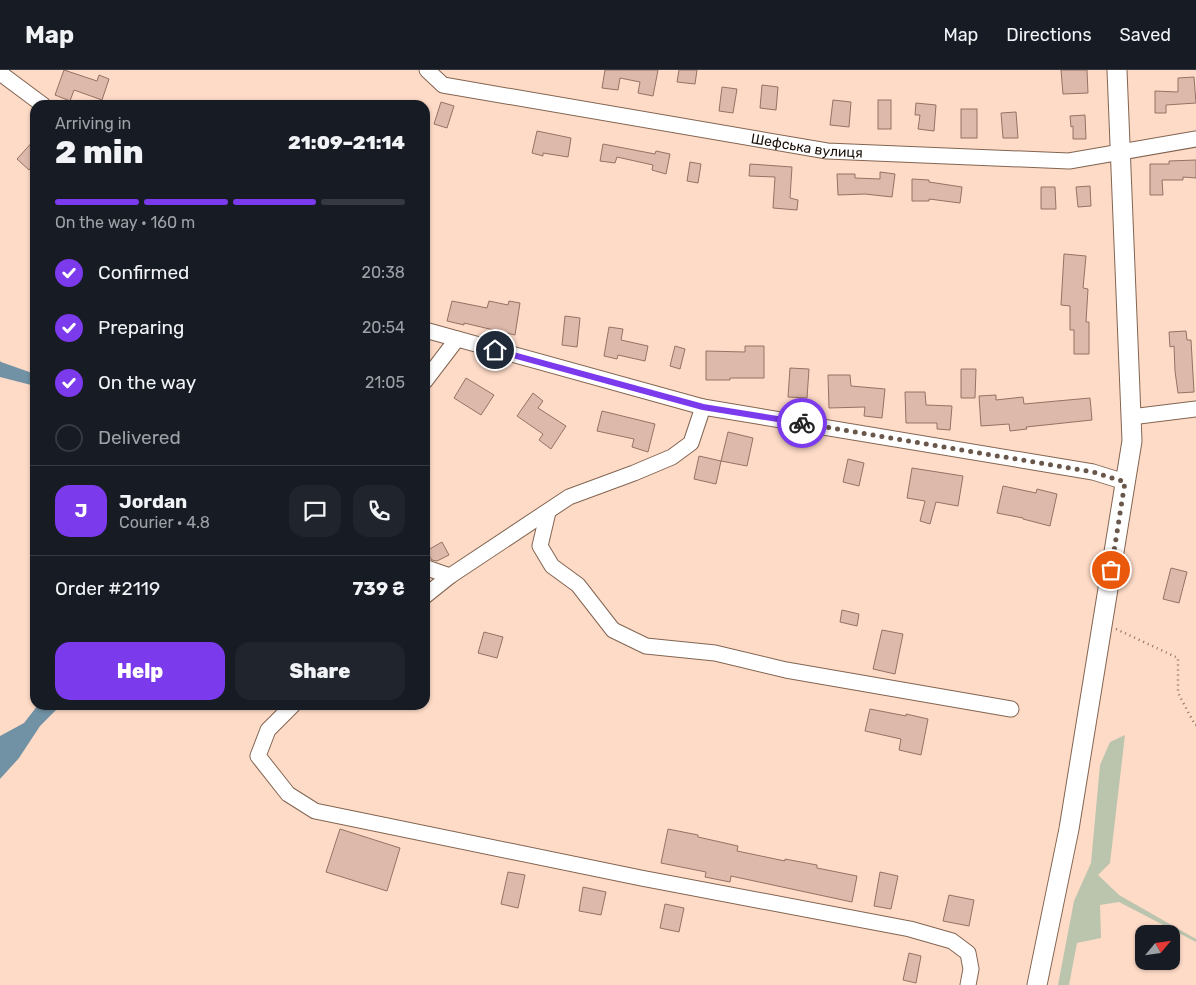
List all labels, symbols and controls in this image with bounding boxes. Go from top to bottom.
text: Map [25,21,74,49]
text: Map [943,24,978,46]
text: Directions [1006,24,1092,46]
text: Saved [1120,24,1171,46]
text: Arriving in [55,114,131,133]
street label: Шефська вулиця [750,130,863,161]
text: 21:09–21:14 [288,131,405,154]
text: 2 min [55,133,144,171]
text: On the way · 160 m [55,213,195,232]
icon: check [55,259,83,287]
text: Confirmed [98,261,189,284]
text: 20:38 [362,263,405,282]
icon: check [55,314,83,342]
text: Preparing [98,316,184,339]
text: 20:54 [362,318,405,337]
pin [474,329,516,371]
icon: home [481,336,509,364]
icon: check [55,369,83,397]
text: On the way [98,371,196,394]
text: 21:05 [365,373,405,392]
courier [777,398,827,448]
icon: bike [788,409,816,437]
text: Delivered [98,426,181,449]
button: chat [289,485,341,537]
button: phone [353,485,405,537]
text: Jordan [119,490,187,513]
text: J [75,499,87,522]
text: Courier · 4.8 [119,513,210,532]
pin [1090,549,1132,591]
icon: bag [1097,556,1125,584]
text: Order #2119 [55,577,160,600]
text: 739 ₴ [352,577,405,600]
button: Help [55,642,225,700]
button: Share [235,642,405,700]
north arrow [1135,925,1180,970]
map controls [1135,925,1180,970]

